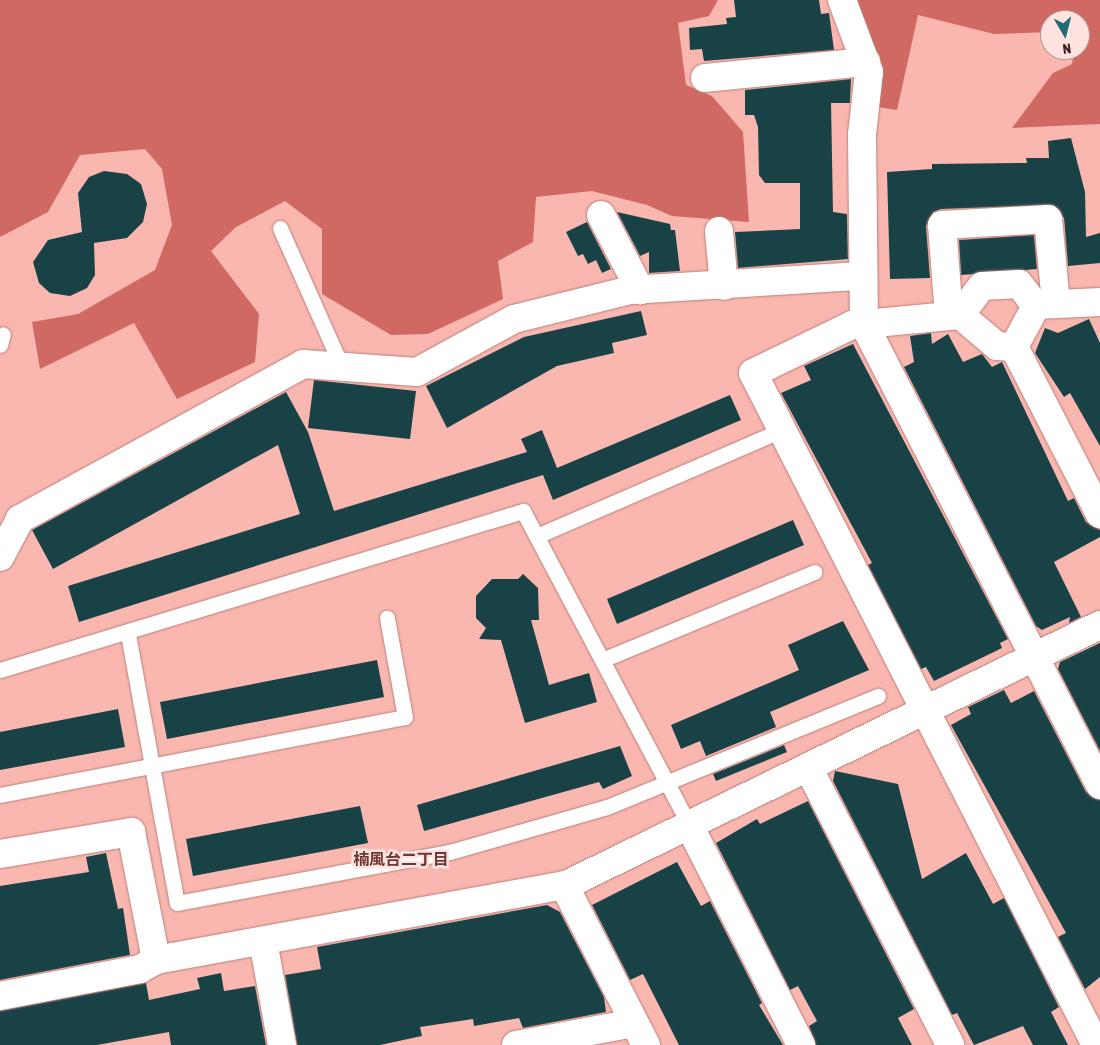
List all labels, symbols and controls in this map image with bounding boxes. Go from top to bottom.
north arrow [1040,10,1090,60]
text: N [1062,40,1072,57]
district label: 楠風台二丁目 [353,849,449,869]

